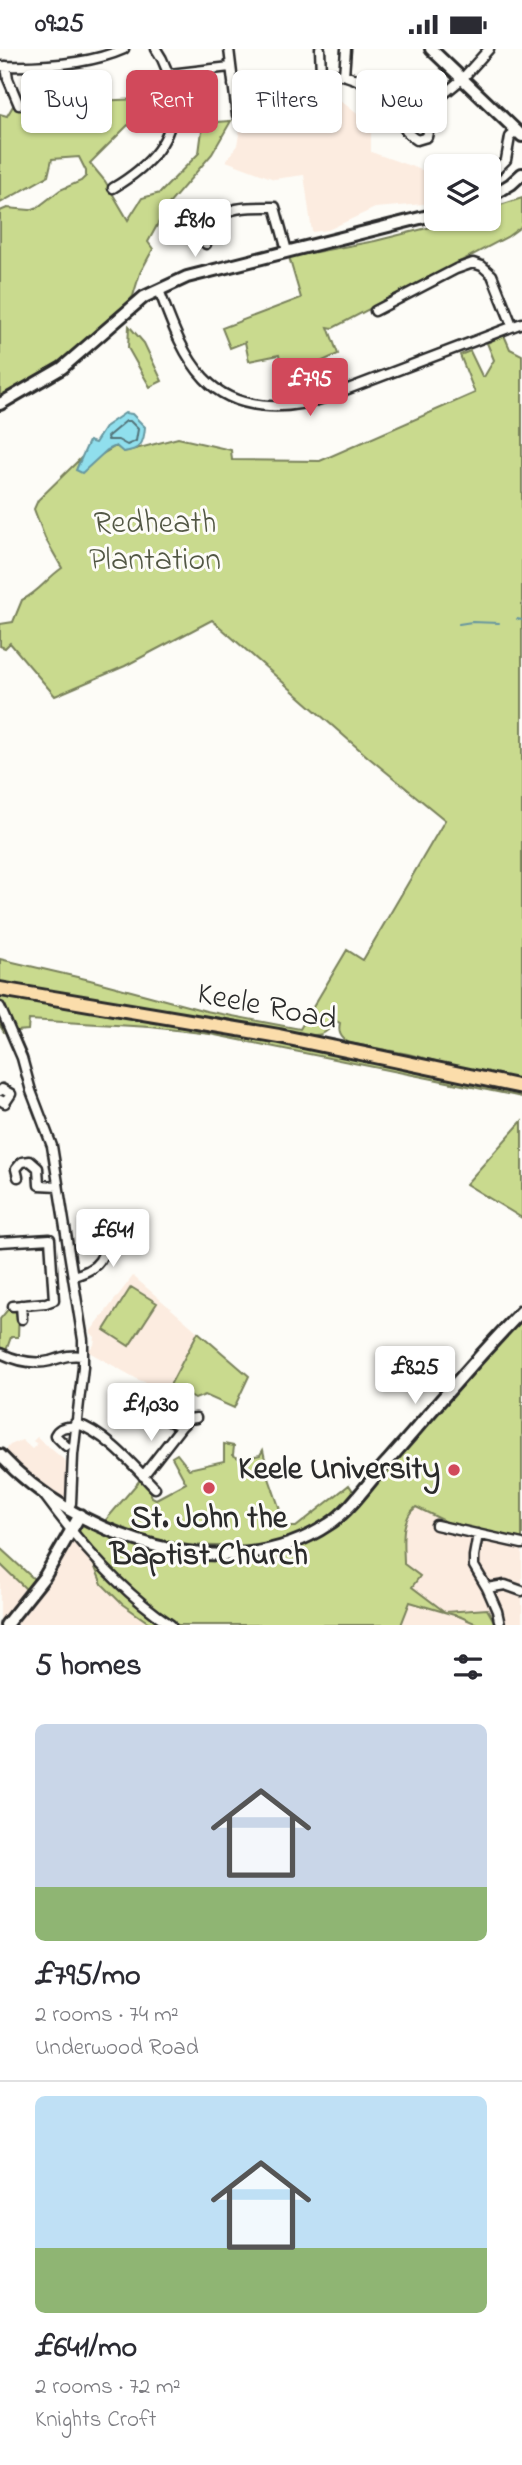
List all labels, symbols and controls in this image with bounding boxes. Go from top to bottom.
text: 09:25 [35,6,84,44]
chip: Buy [21,70,112,133]
chip: Rent [126,70,218,133]
chip: Filters [232,70,342,133]
chip: New [356,70,447,133]
map controls [424,154,501,231]
button: layers [424,154,501,231]
pin: £810 [154,199,236,259]
text: £810 [175,205,215,238]
pin: £795 [269,359,351,418]
text: £795 [288,364,332,397]
park label: Redheath Plantation [89,501,221,585]
street label: Keele Road [193,971,341,1045]
pin: £641 [72,1209,154,1269]
text: £641 [92,1215,134,1248]
pin: £825 [374,1347,456,1406]
text: £825 [391,1352,439,1385]
pin: £1,030 [94,1383,208,1443]
text: £1,030 [123,1389,179,1422]
place label: Keele University [238,1447,440,1495]
marker: Keele University [446,1462,462,1478]
marker: St. John the Baptist Church [201,1480,217,1496]
place label: St. John the Baptist Church [108,1496,308,1580]
text: 5 homes [35,1645,142,1689]
icon: filters [449,1648,487,1686]
icon: home [198,1770,324,1896]
text: £795/mo [35,1955,141,1999]
text: 2 rooms · 74 m² [35,1999,179,2032]
text: Underwood Road [35,2032,199,2065]
icon: home [198,2142,324,2268]
text: £641/mo [35,2327,137,2371]
text: 2 rooms · 72 m² [35,2371,181,2404]
text: Knights Croft [35,2404,156,2437]

